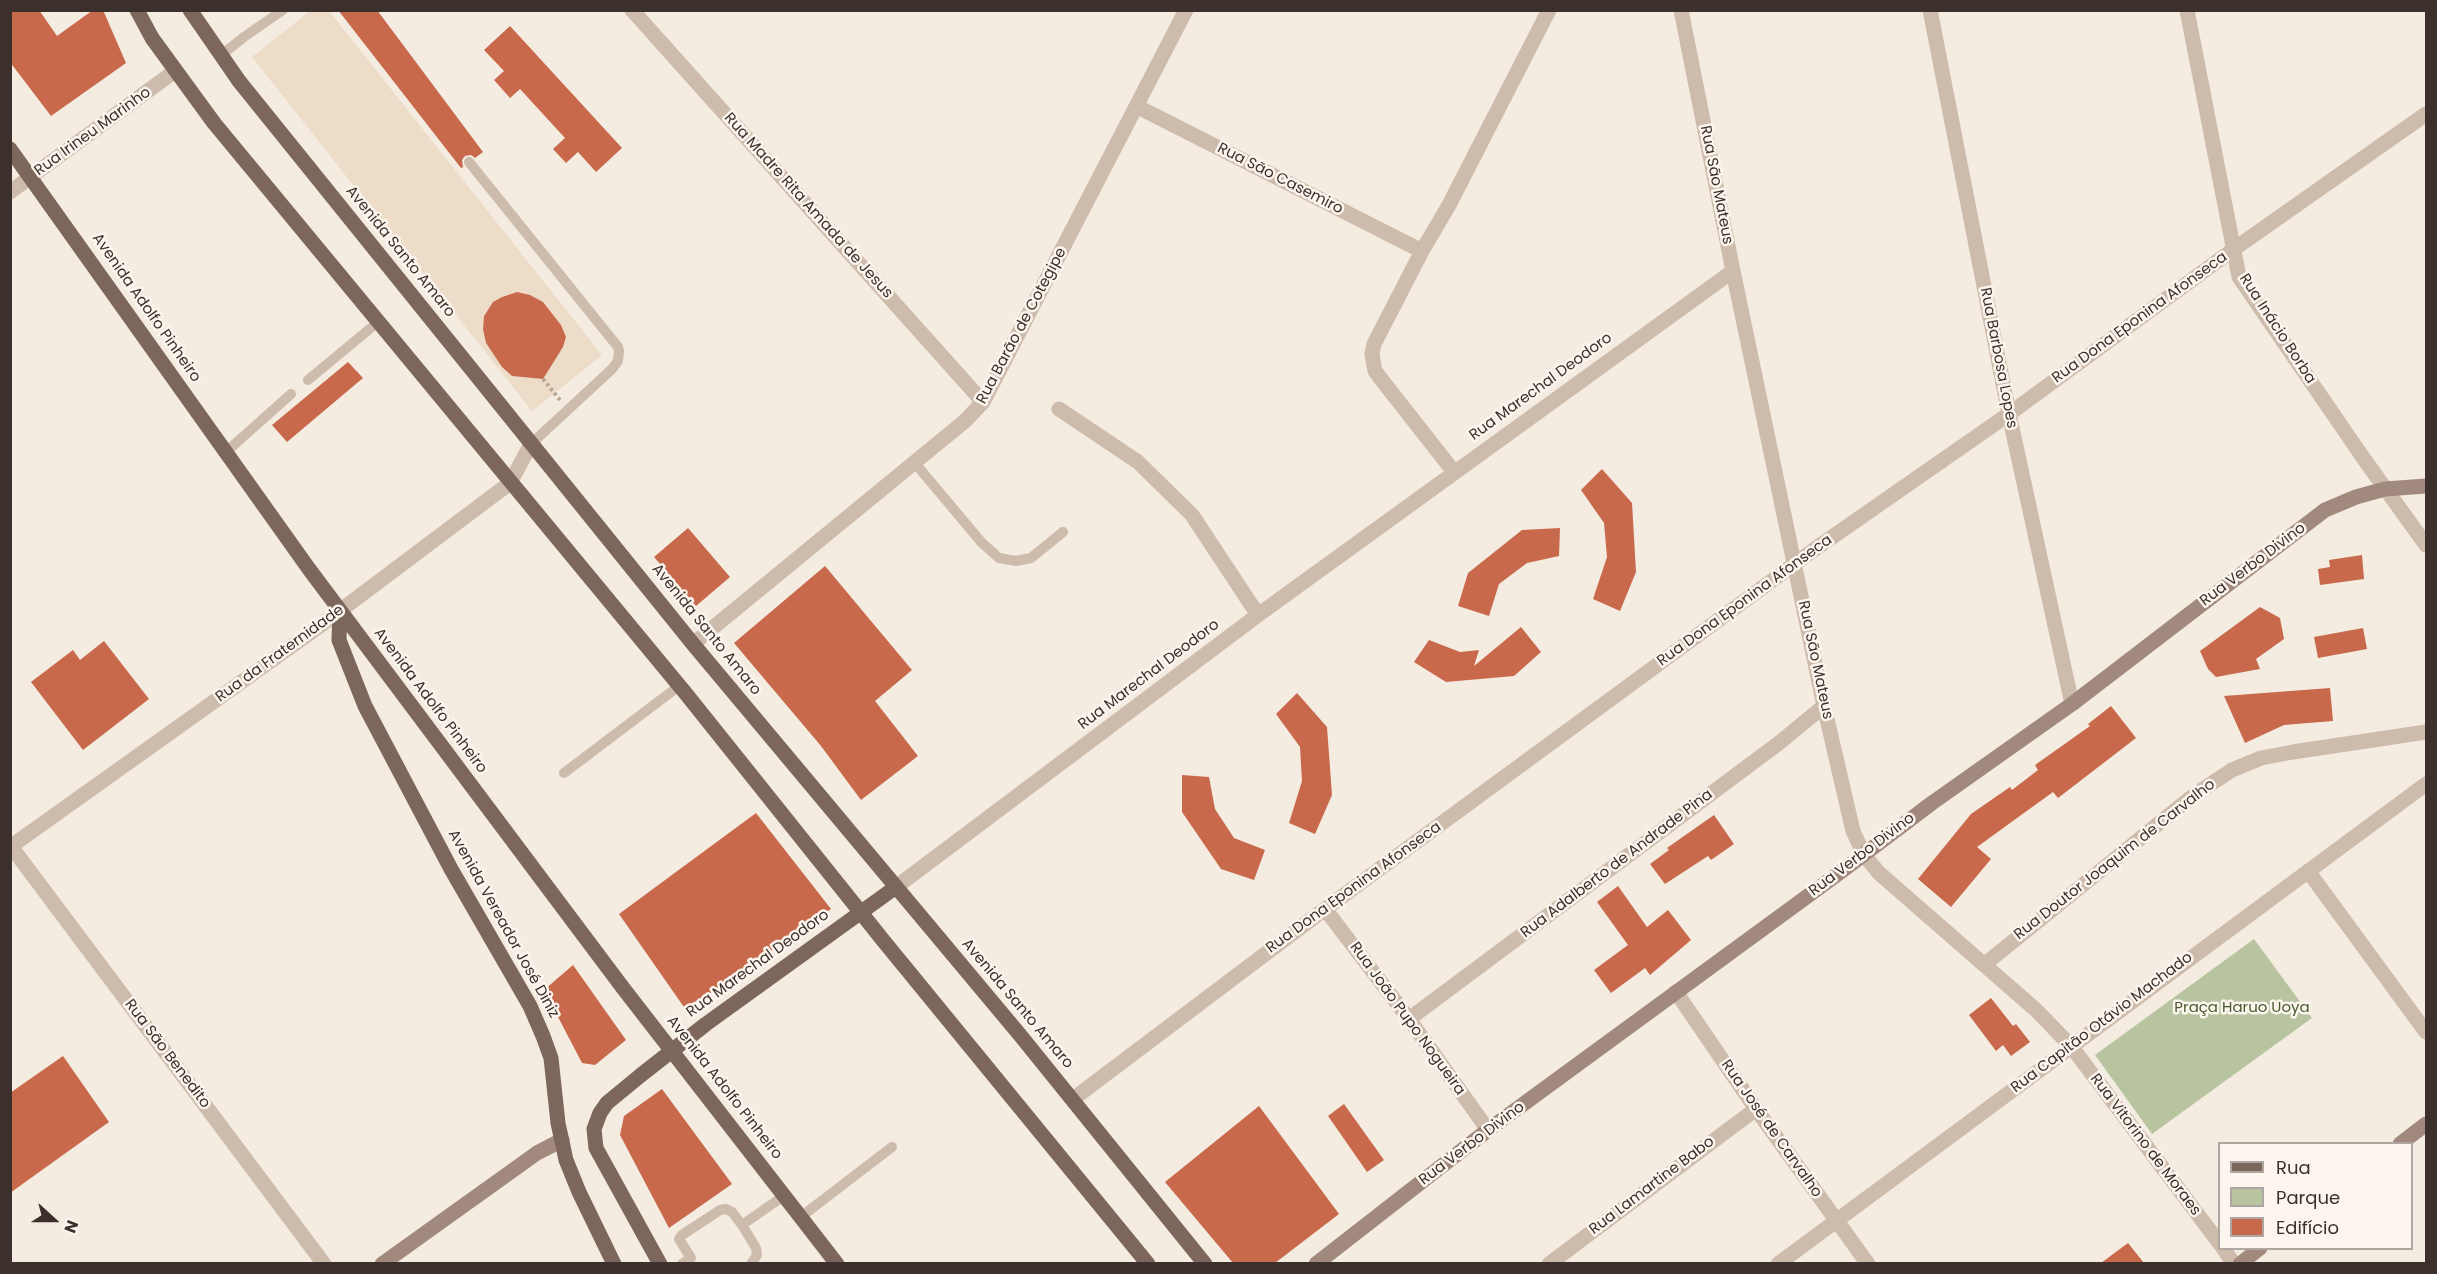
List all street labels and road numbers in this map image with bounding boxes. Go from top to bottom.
street label: Rua Irineu Marinho [31,84,155,180]
street label: Rua Madre Rita Amada de Jesus [720,110,896,302]
street label: Rua São Mateus [1696,124,1736,246]
street label: Rua São Casemiro [1214,140,1346,218]
street label: Avenida Santo Amaro [341,183,459,321]
street label: Avenida Adolfo Pinheiro [88,230,204,386]
street label: Rua Barão de Cotegipe [973,245,1071,407]
street label: Rua Dona Eponina Afonseca [2049,248,2231,388]
street label: Rua Inácio Borba [2235,271,2319,387]
street label: Rua Barbosa Lopes [1976,286,2020,430]
street label: Rua Marechal Deodoro [1466,329,1616,445]
street label: Rua Verbo Divino [2197,520,2309,610]
street label: Rua Dona Eponina Afonseca [1654,531,1836,671]
street label: Avenida Santo Amaro [647,561,765,699]
street label: Rua São Mateus [1794,599,1836,721]
street label: Rua da Fraternidade [212,602,348,706]
street label: Rua Marechal Deodoro [1075,616,1223,734]
street label: Avenida Adolfo Pinheiro [369,625,491,777]
street label: Rua Doutor Joaquim de Carvalho [2011,776,2219,944]
street label: Rua Adalberto de Andrade Pina [1517,786,1717,942]
street label: Rua Verbo Divino [1806,810,1918,900]
street label: Rua Dona Eponina Afonseca [1263,818,1445,958]
street label: Avenida Vereador José Diniz [444,827,562,1021]
street label: Rua Marechal Deodoro [683,906,833,1022]
street label: Avenida Santo Amaro [957,935,1077,1073]
street label: Rua João Pupo Nogueira [1345,939,1469,1099]
street label: Rua Capitão Otávio Machado [2008,949,2196,1097]
street label: Rua São Benedito [120,996,214,1112]
street label: Avenida Adolfo Pinheiro [662,1013,786,1163]
street label: Rua José de Carvalho [1717,1057,1825,1201]
street label: Rua Vitorino de Moraes [2086,1070,2204,1220]
street label: Rua Verbo Divino [1416,1099,1528,1189]
street label: Rua Lamartine Babo [1586,1133,1718,1239]

